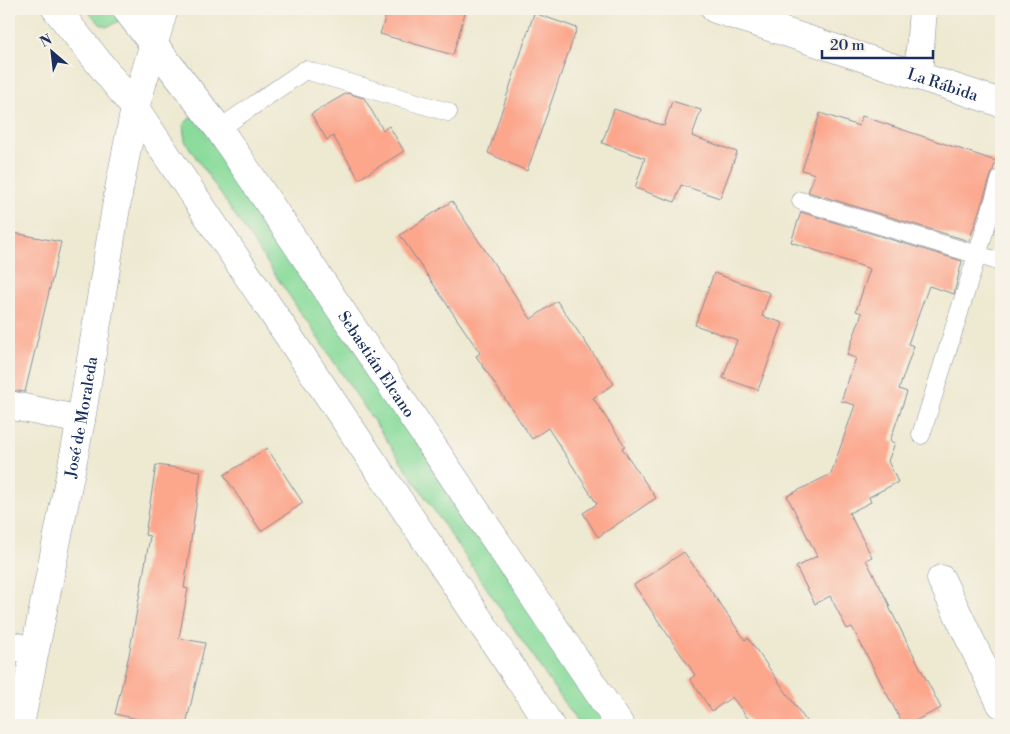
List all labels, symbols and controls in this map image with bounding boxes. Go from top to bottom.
north arrow [28,28,78,78]
scale bar [822,28,934,60]
text: N [37,31,55,52]
text: 20 m [830,36,865,55]
street label: La Rábida [905,64,981,106]
street label: Sebastián Elcano [333,307,419,422]
street label: José de Moraleda [61,354,102,481]

